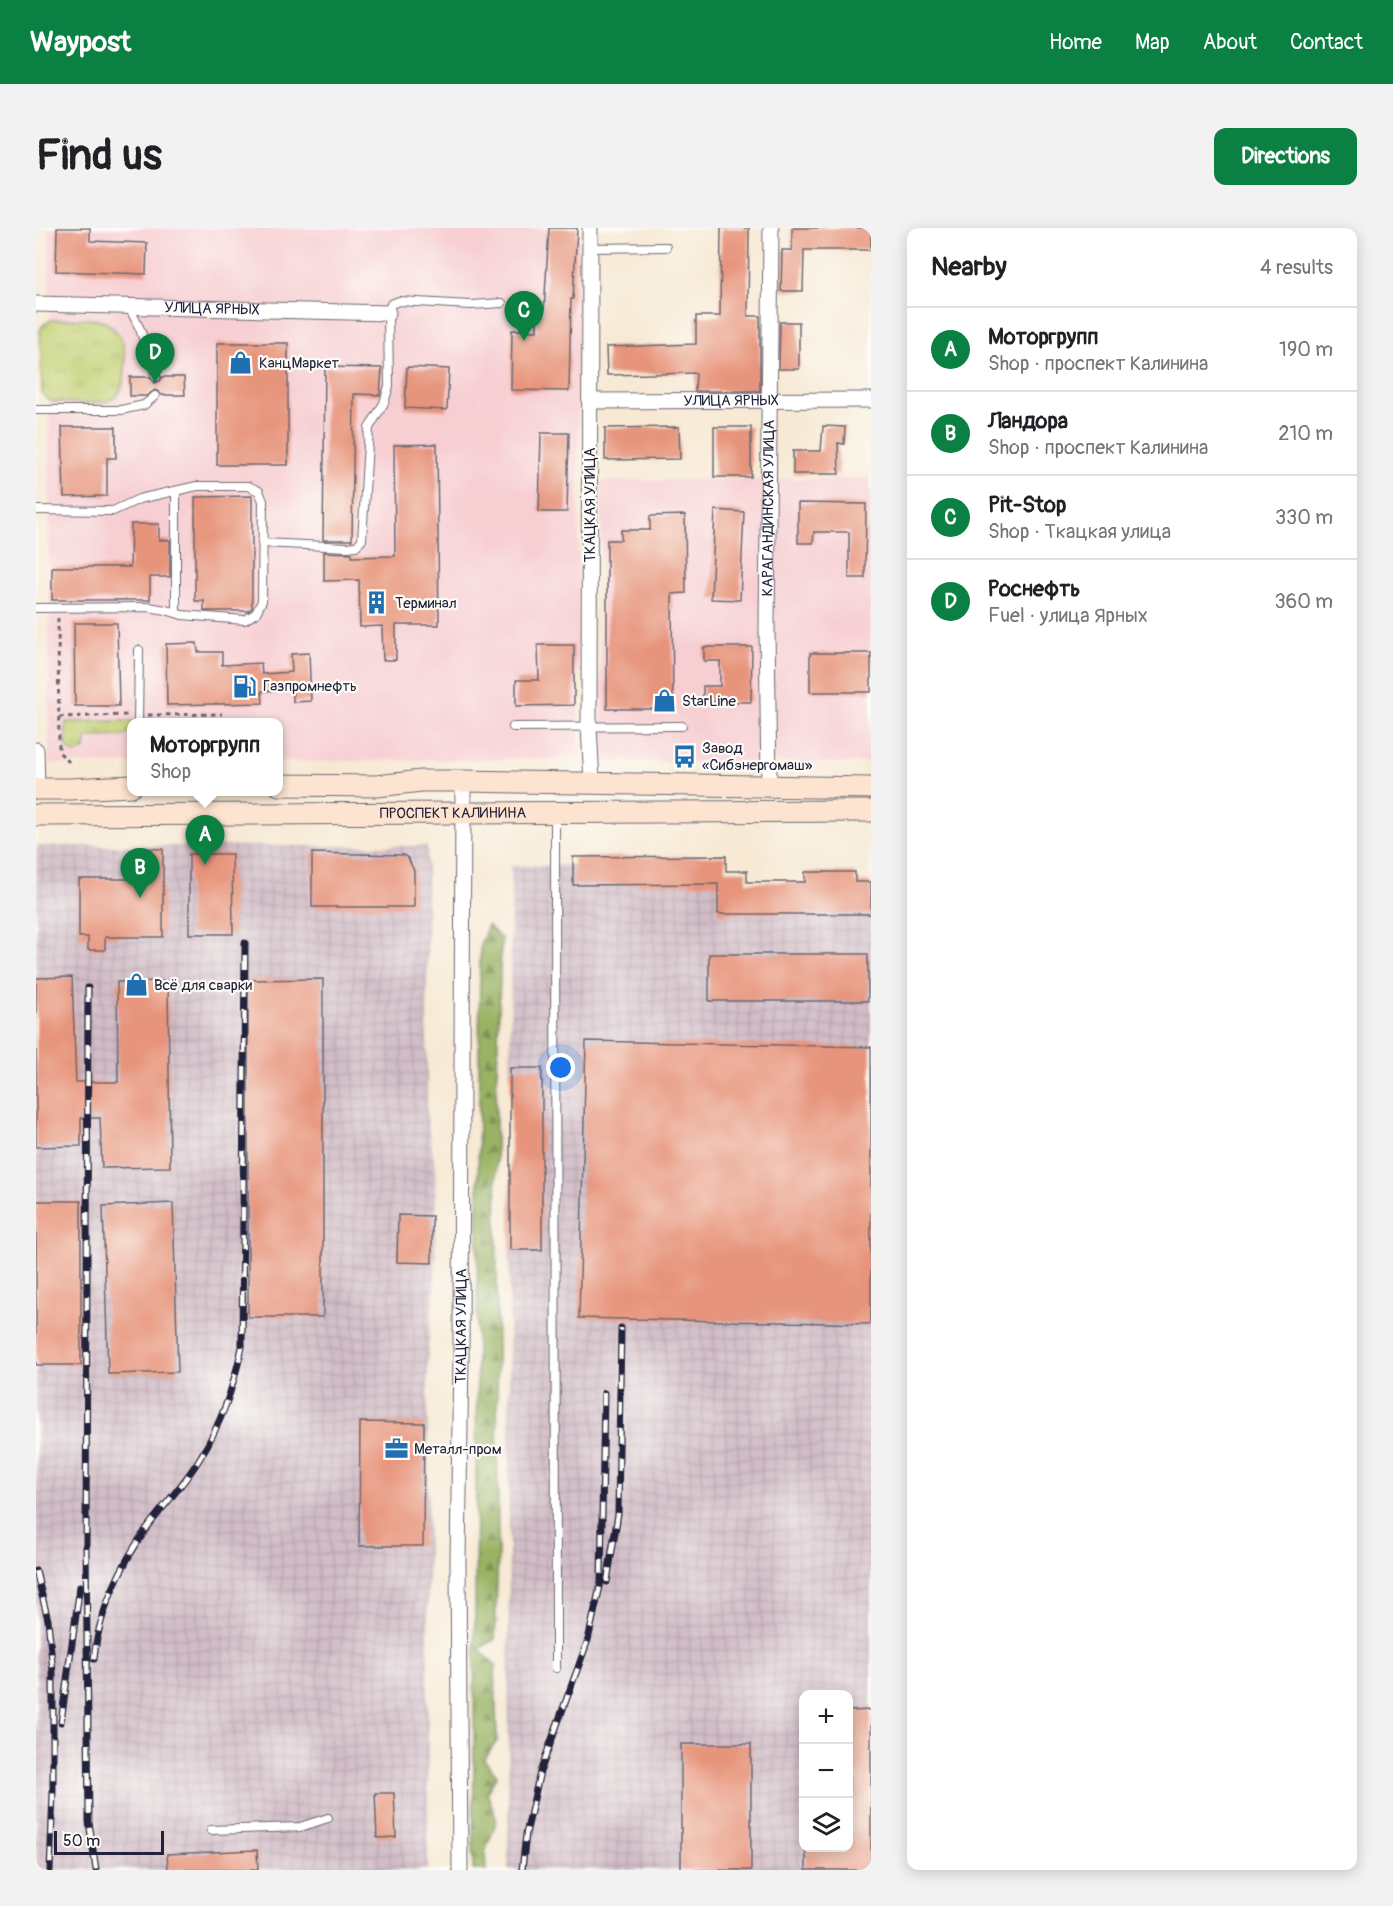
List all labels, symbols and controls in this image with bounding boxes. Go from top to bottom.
text: Waypost [30,25,131,60]
text: Home [1049,29,1102,56]
text: Map [1135,29,1170,56]
text: About [1203,29,1257,56]
text: Contact [1290,29,1363,56]
button: Directions [1214,128,1357,185]
text: Find us [36,130,162,182]
text: Nearby [931,251,1007,283]
text: 4 results [1260,255,1333,280]
pin: C [504,291,544,341]
street label: УЛИЦА ЯРНЫХ [164,298,260,319]
text: Моторгрупп [988,323,1099,351]
pin: D [136,334,174,383]
text: A [944,337,957,362]
text: 190 m [1279,337,1333,362]
shop icon: КанцМаркет [228,350,254,376]
text: Shop · проспект Калинина [988,351,1208,376]
place label: КанцМаркет [259,354,339,373]
street label: УЛИЦА ЯРНЫХ [683,391,779,410]
text: Ландора [988,407,1068,435]
street label: КАРАГАНДИНСКАЯ УЛИЦА [758,419,779,596]
text: B [945,421,956,446]
text: 210 m [1278,421,1333,446]
text: Shop · проспект Калинина [988,435,1208,460]
street label: ТКАЦКАЯ УЛИЦА [581,447,600,563]
text: Pit-Stop [988,491,1066,519]
text: C [944,505,957,530]
text: 330 m [1275,505,1333,530]
text: Shop · Ткацкая улица [988,519,1171,544]
text: Роснефть [988,575,1080,603]
text: D [944,589,957,614]
text: 360 m [1274,589,1333,614]
building icon: Терминал [364,590,390,616]
place label: Терминал [395,594,457,613]
text: Fuel · улица Ярных [988,603,1148,628]
fuel station icon: Газпромнефть [232,673,258,699]
place label: Газпромнефть [263,677,357,696]
shop icon: StarLine [651,688,677,714]
place label: StarLine [682,692,737,711]
popup [127,718,283,796]
text: Моторгрупп [150,731,260,759]
place label: Завод «Сибэнергомаш» [702,739,813,775]
bus stop icon: Завод «Сибэнергомаш» [671,744,697,770]
text: Shop [150,759,191,784]
street label: ПРОСПЕКТ КАЛИНИНА [380,803,527,823]
pin: A [186,816,224,865]
pin: B [120,848,160,898]
shop icon: Всё для сварки [123,972,149,998]
place label: Всё для сварки [154,976,252,995]
your location [546,1053,575,1082]
street label: ТКАЦКАЯ УЛИЦА [451,1268,471,1384]
office icon: Металл-пром [383,1436,409,1462]
place label: Металл-пром [414,1440,502,1459]
map controls [799,1690,853,1852]
button: + [799,1690,853,1744]
button: − [799,1744,853,1798]
button: layers [799,1798,853,1852]
scale bar [54,1828,164,1856]
text: 50 m [63,1831,100,1851]

